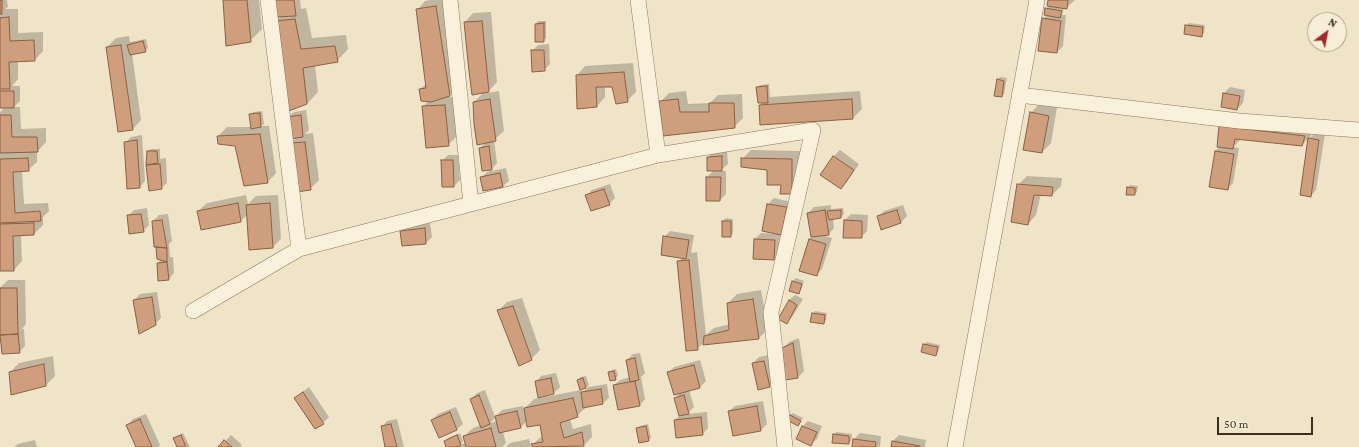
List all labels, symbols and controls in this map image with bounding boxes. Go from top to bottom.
north arrow [1307,12,1347,52]
text: N [1326,16,1339,30]
scale bar [1219,409,1315,435]
text: 50 m [1224,417,1248,431]

